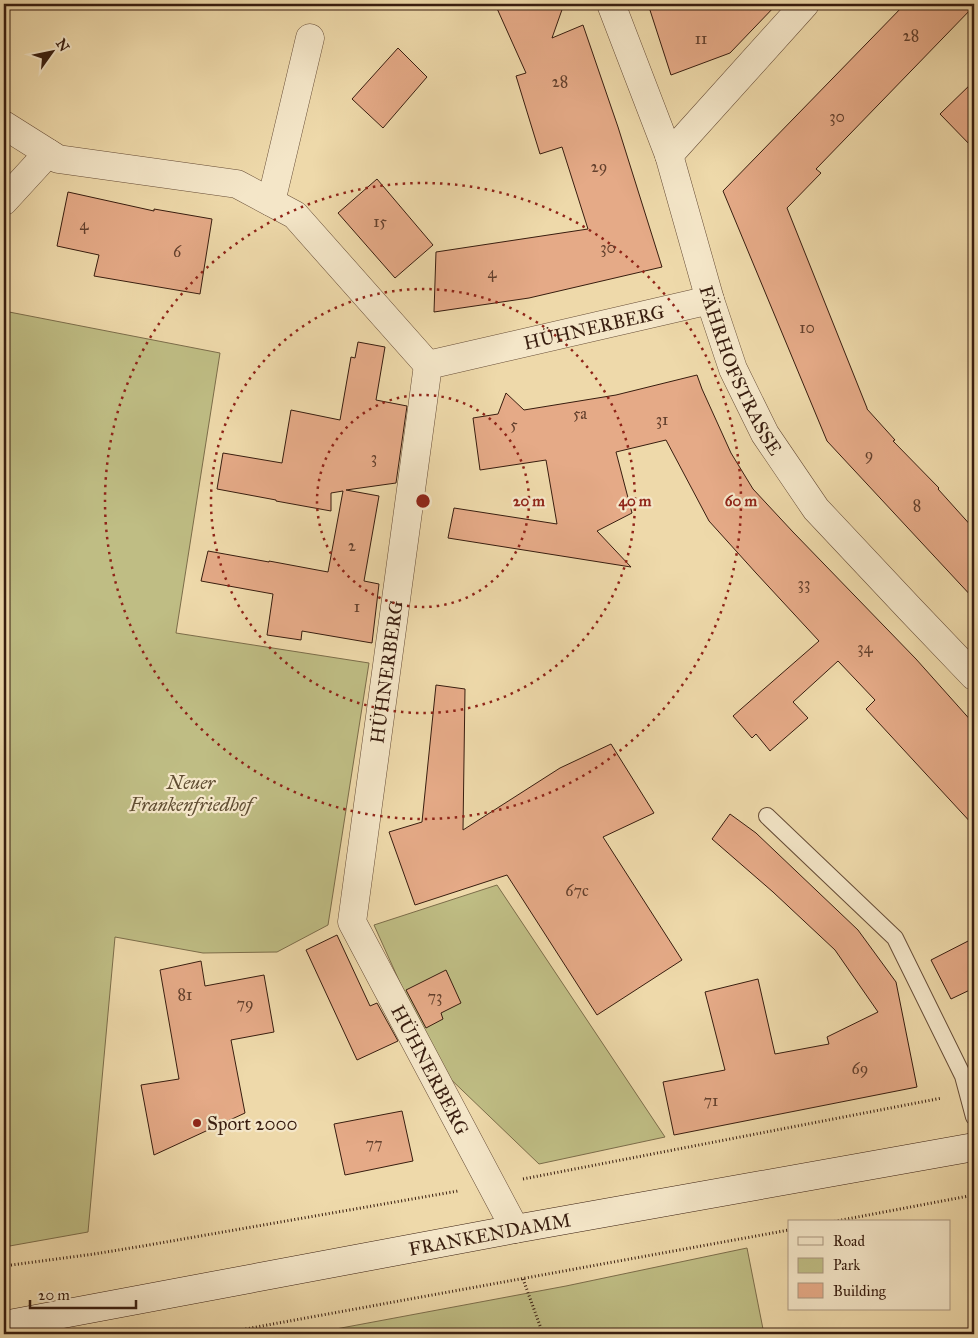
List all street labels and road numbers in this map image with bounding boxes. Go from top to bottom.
street label: FÄHRHOFSTRASSE [695,283,788,460]
street label: HÜHNERBERG [521,299,667,354]
street label: HÜHNERBERG [365,599,407,745]
street label: HÜHNERBERG [386,1001,474,1139]
street label: FRANKENDAMM [406,1208,573,1260]

